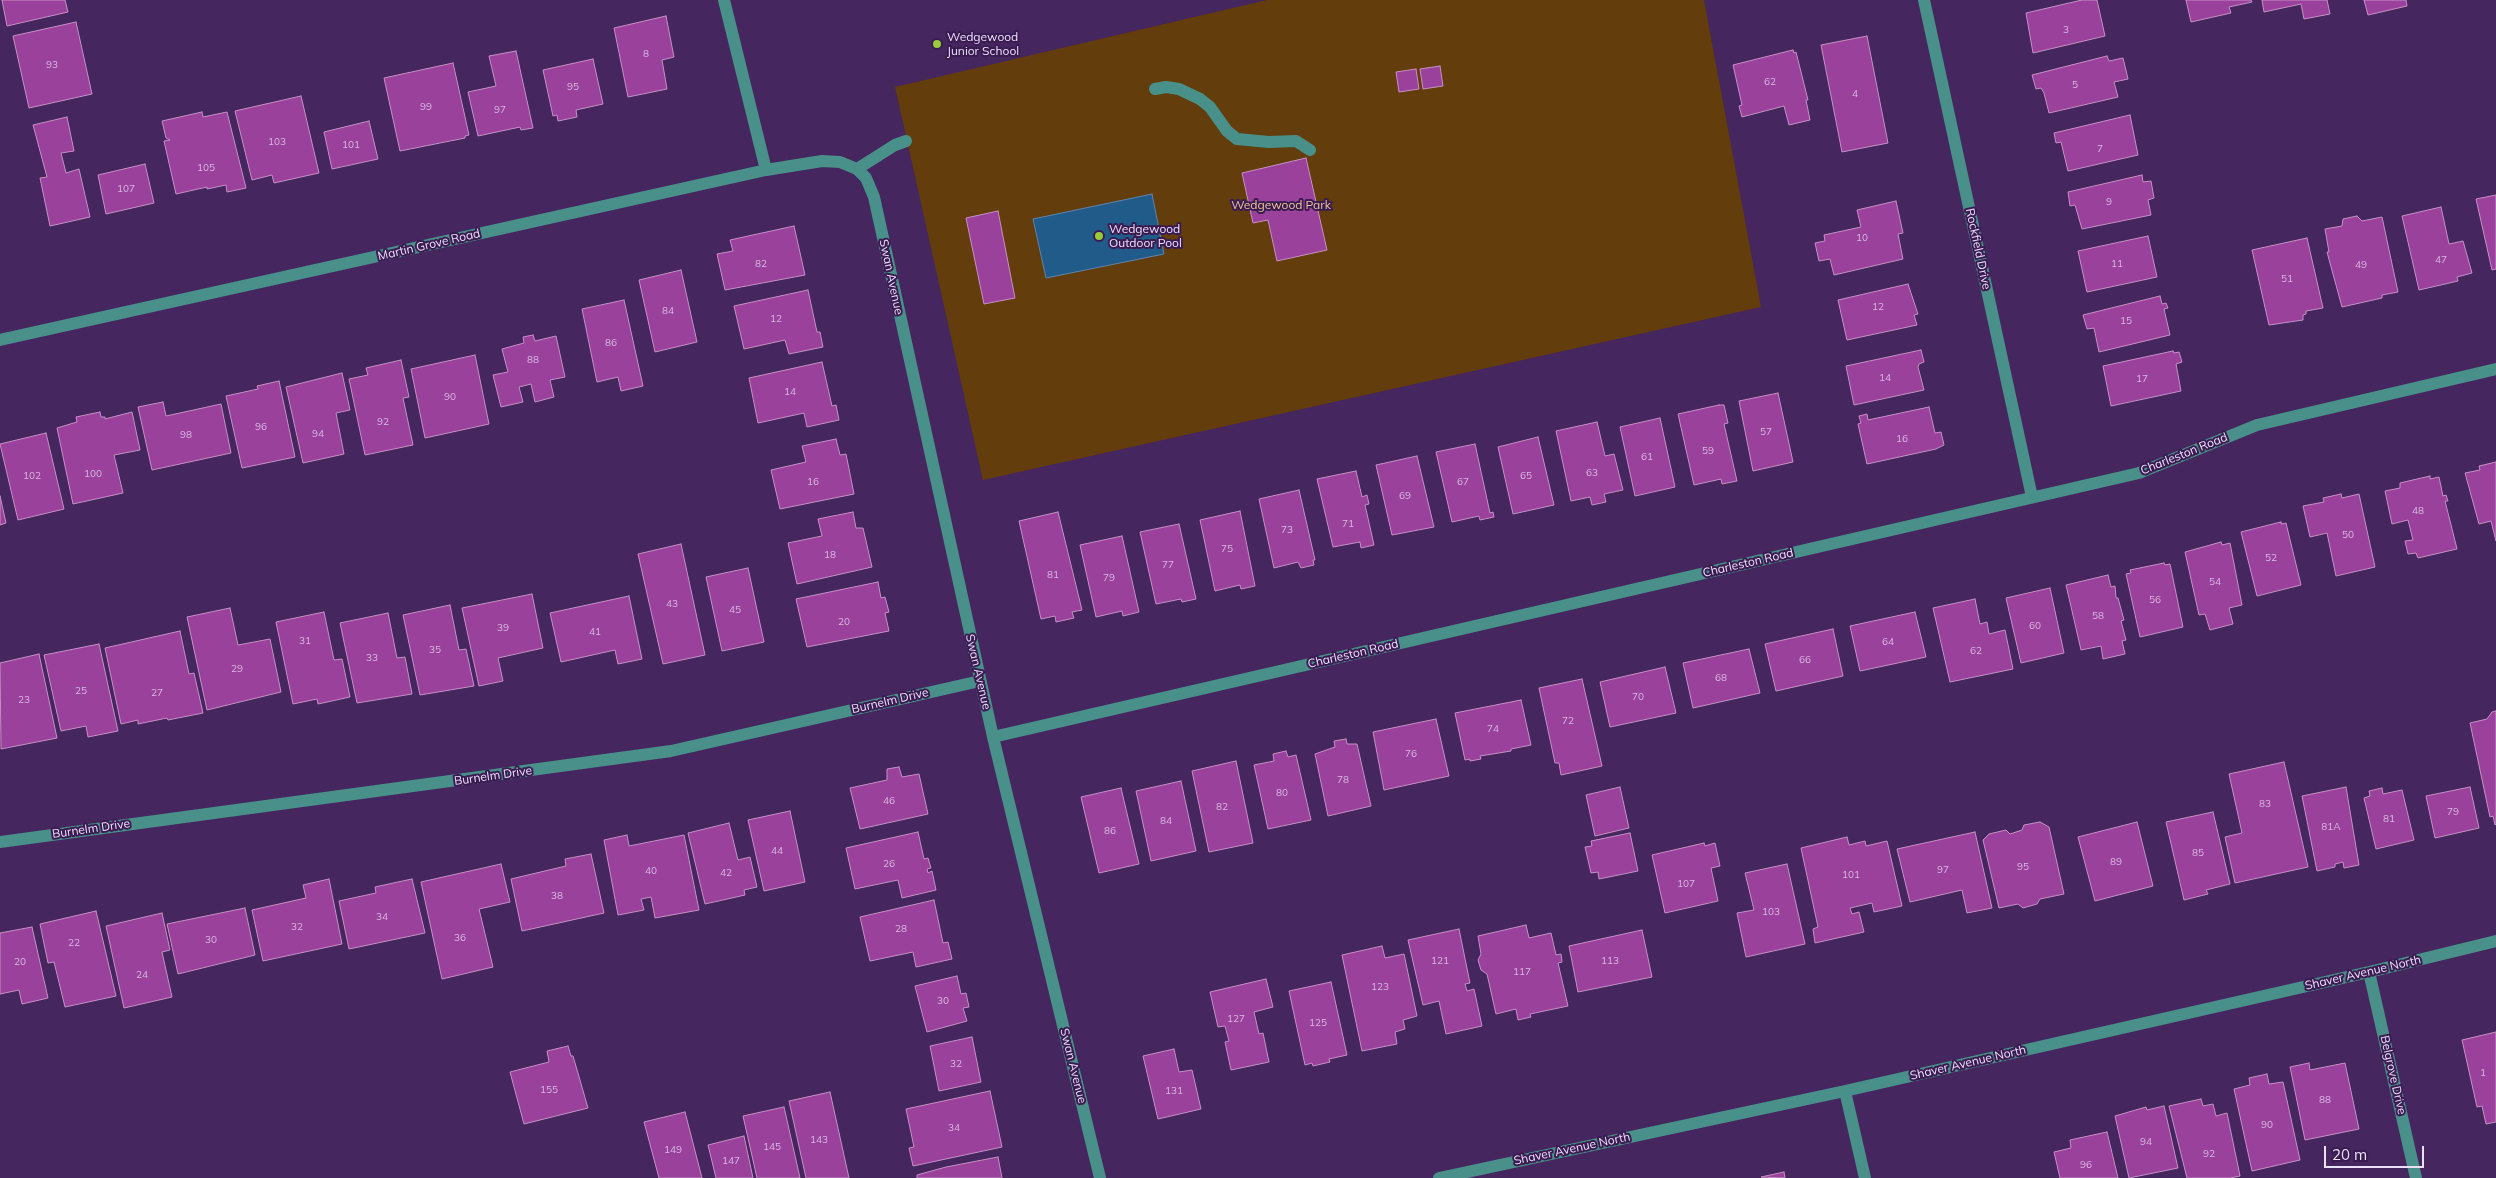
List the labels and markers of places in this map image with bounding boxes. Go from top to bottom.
place label: Wedgewood Junior School [947,30,1019,58]
marker: Wedgewood Junior School [931,38,943,50]
place label: Wedgewood Outdoor Pool [1109,222,1182,250]
marker: Wedgewood Outdoor Pool [1093,230,1105,242]

